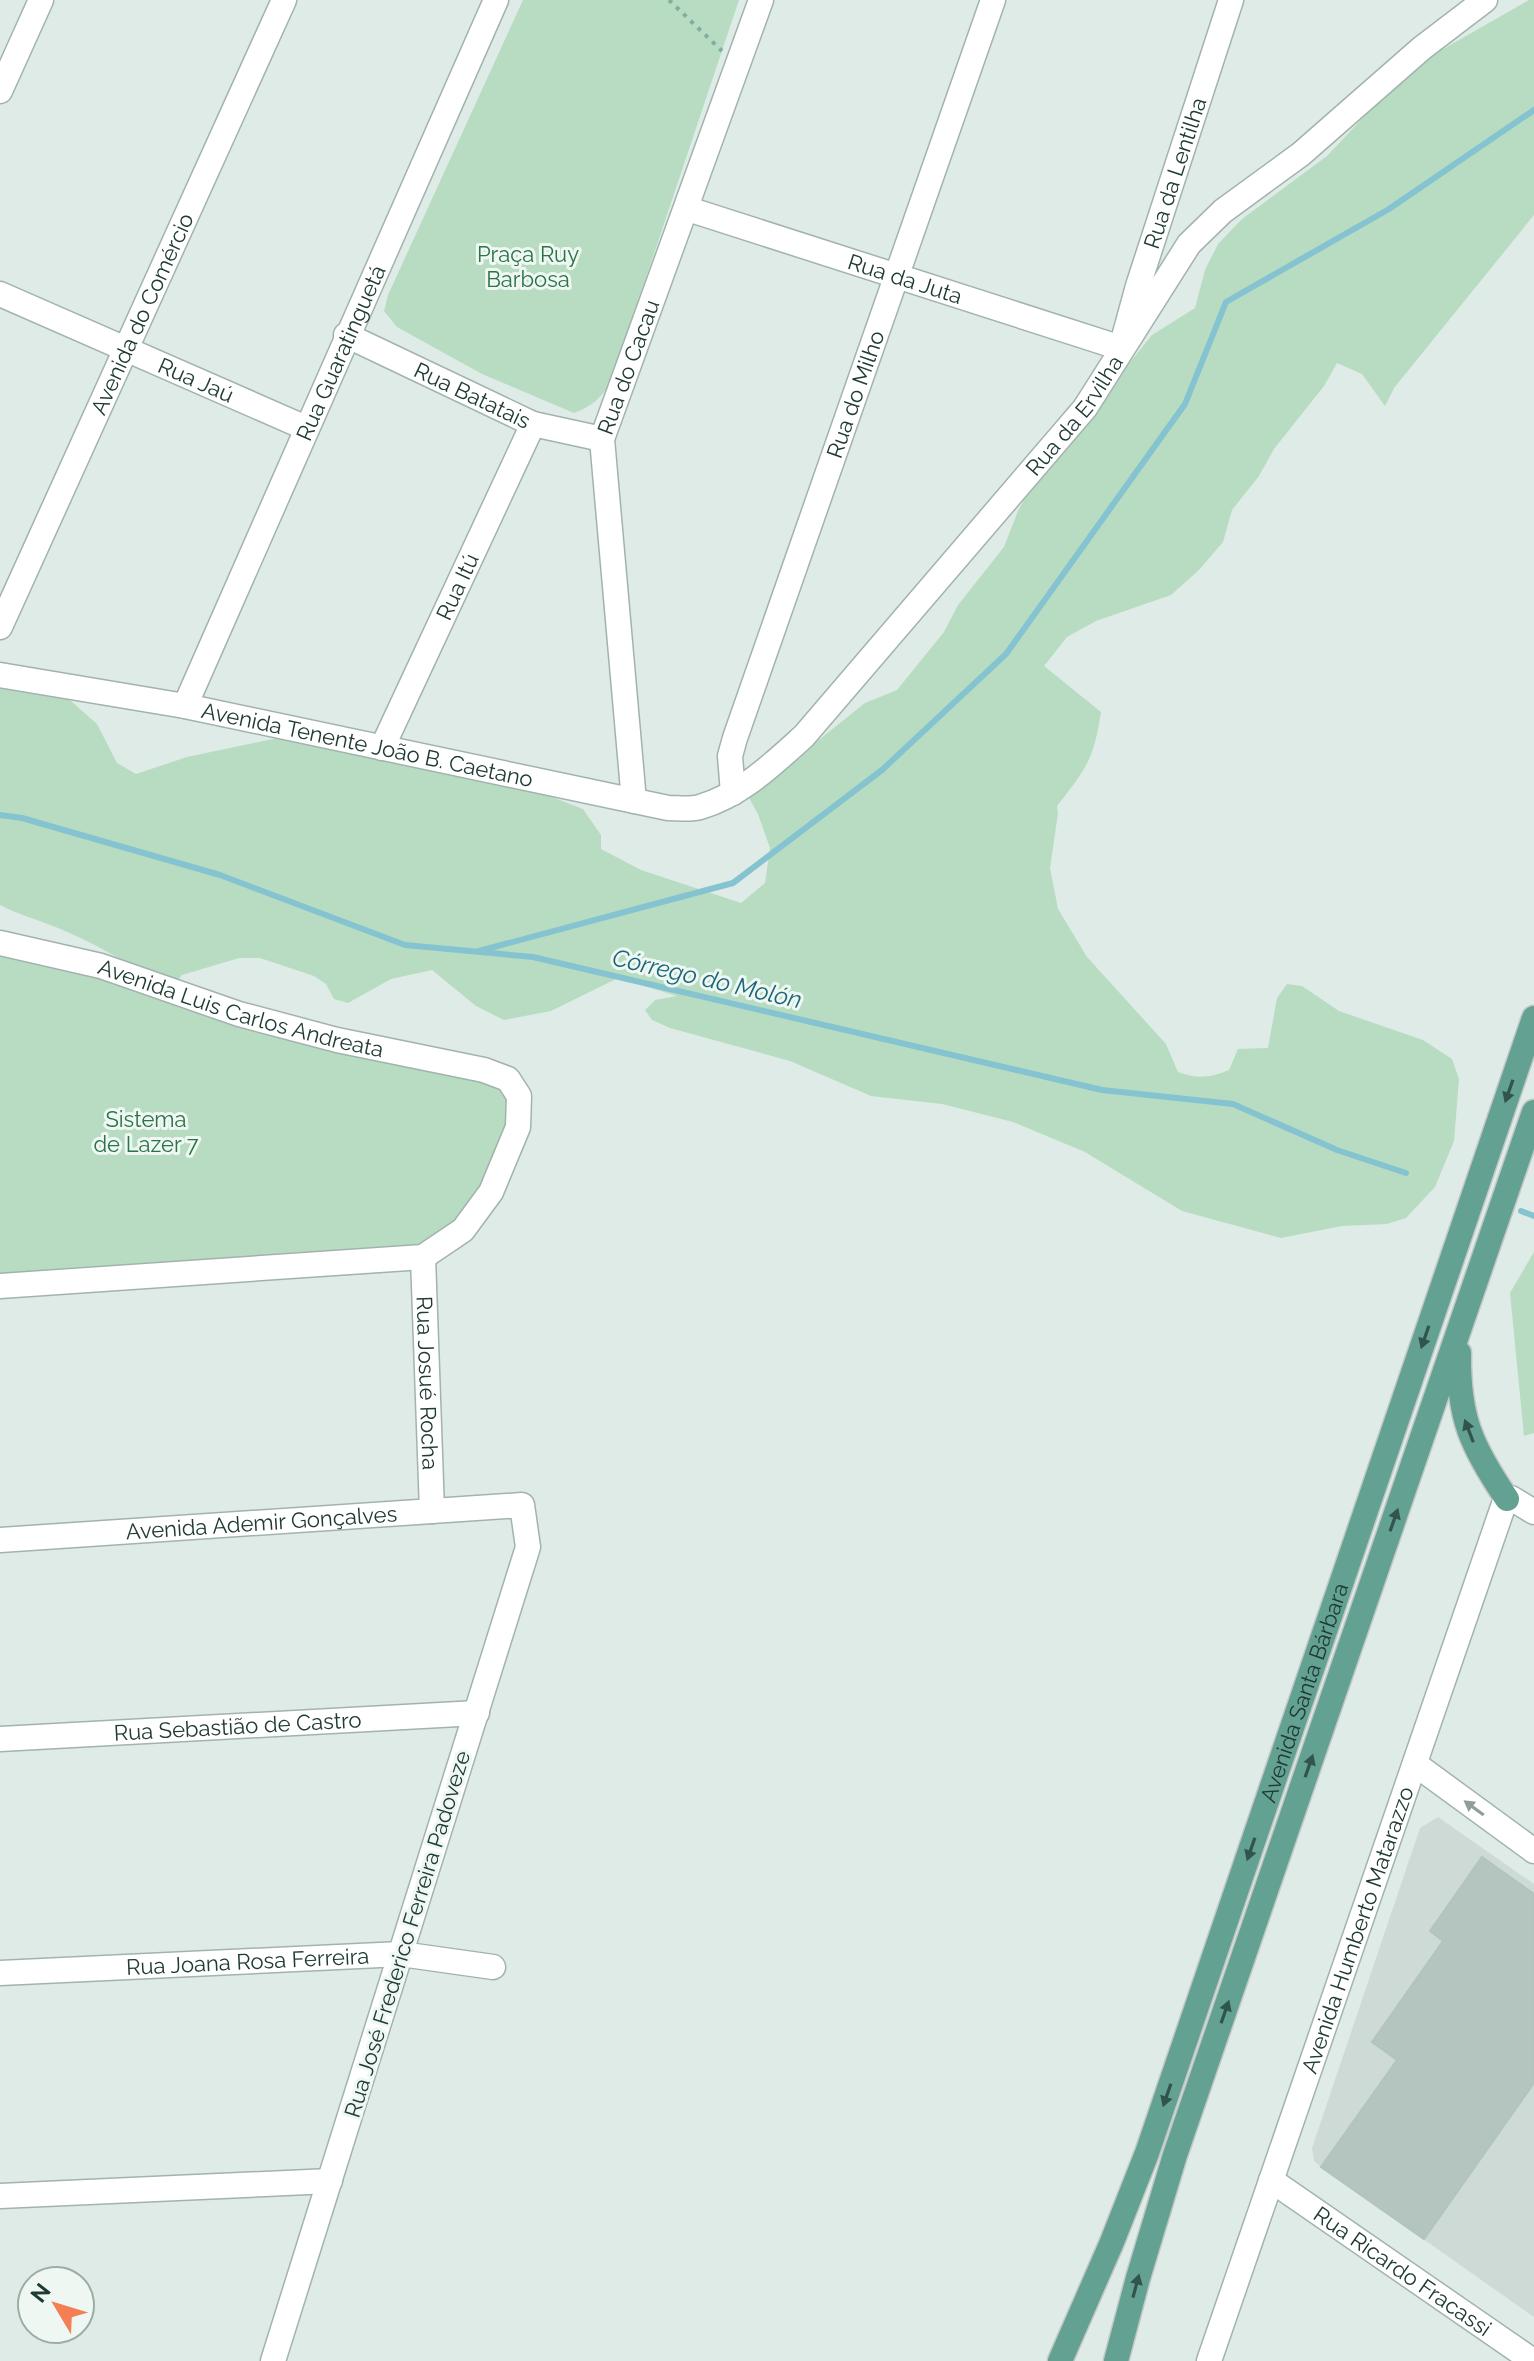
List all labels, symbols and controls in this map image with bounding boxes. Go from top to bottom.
street label: Rua da Lentilha [1138,94,1211,252]
street label: Avenida do Comércio [85,209,199,418]
park label: Praça Ruy Barbosa [477,241,579,292]
street label: Rua da Juta [845,248,966,309]
street label: Rua Guaratinguetá [291,261,391,445]
street label: Rua do Cacau [592,296,664,438]
street label: Rua do Milho [821,327,889,461]
street label: Rua da Ervilha [1020,350,1128,481]
street label: Rua Jaú [154,352,238,408]
street label: Rua Batatais [410,356,535,434]
street label: Rua Itú [430,549,484,624]
street label: Avenida Tenente João B. Caetano [199,697,535,792]
water label: Córrego do Molón [610,943,805,1014]
street label: Avenida Luis Carlos Andreata [95,953,386,1062]
one-way arrow [1502,1080,1514,1104]
park label: Sistema de Lazer 7 [93,1106,199,1157]
street label: Rua Josué Rocha [411,1295,444,1470]
one-way arrow [1418,1326,1430,1350]
one-way arrow [1462,1419,1475,1443]
street label: Avenida Ademir Gonçalves [125,1500,398,1545]
one-way arrow [1388,1508,1401,1532]
street label: Avenida Santa Bárbara [1255,1579,1353,1806]
street label: Rua Sebastião de Castro [113,1706,362,1746]
street label: Rua José Frederico Ferreira Padoveze [339,1748,475,2120]
one-way arrow [1304,1754,1316,1778]
street label: Avenida Humberto Matarazzo [1296,1783,1419,2077]
one-way arrow [1464,1800,1485,1816]
one-way arrow [1244,1837,1256,1861]
street label: Rua Joana Rosa Ferreira [126,1943,370,1980]
one-way arrow [1219,1999,1231,2023]
one-way arrow [1160,2083,1172,2107]
street label: Rua Ricardo Fracassi [1309,2201,1496,2341]
north arrow [16,2265,96,2345]
one-way arrow [1130,2273,1143,2297]
text: N [25,2278,56,2307]

